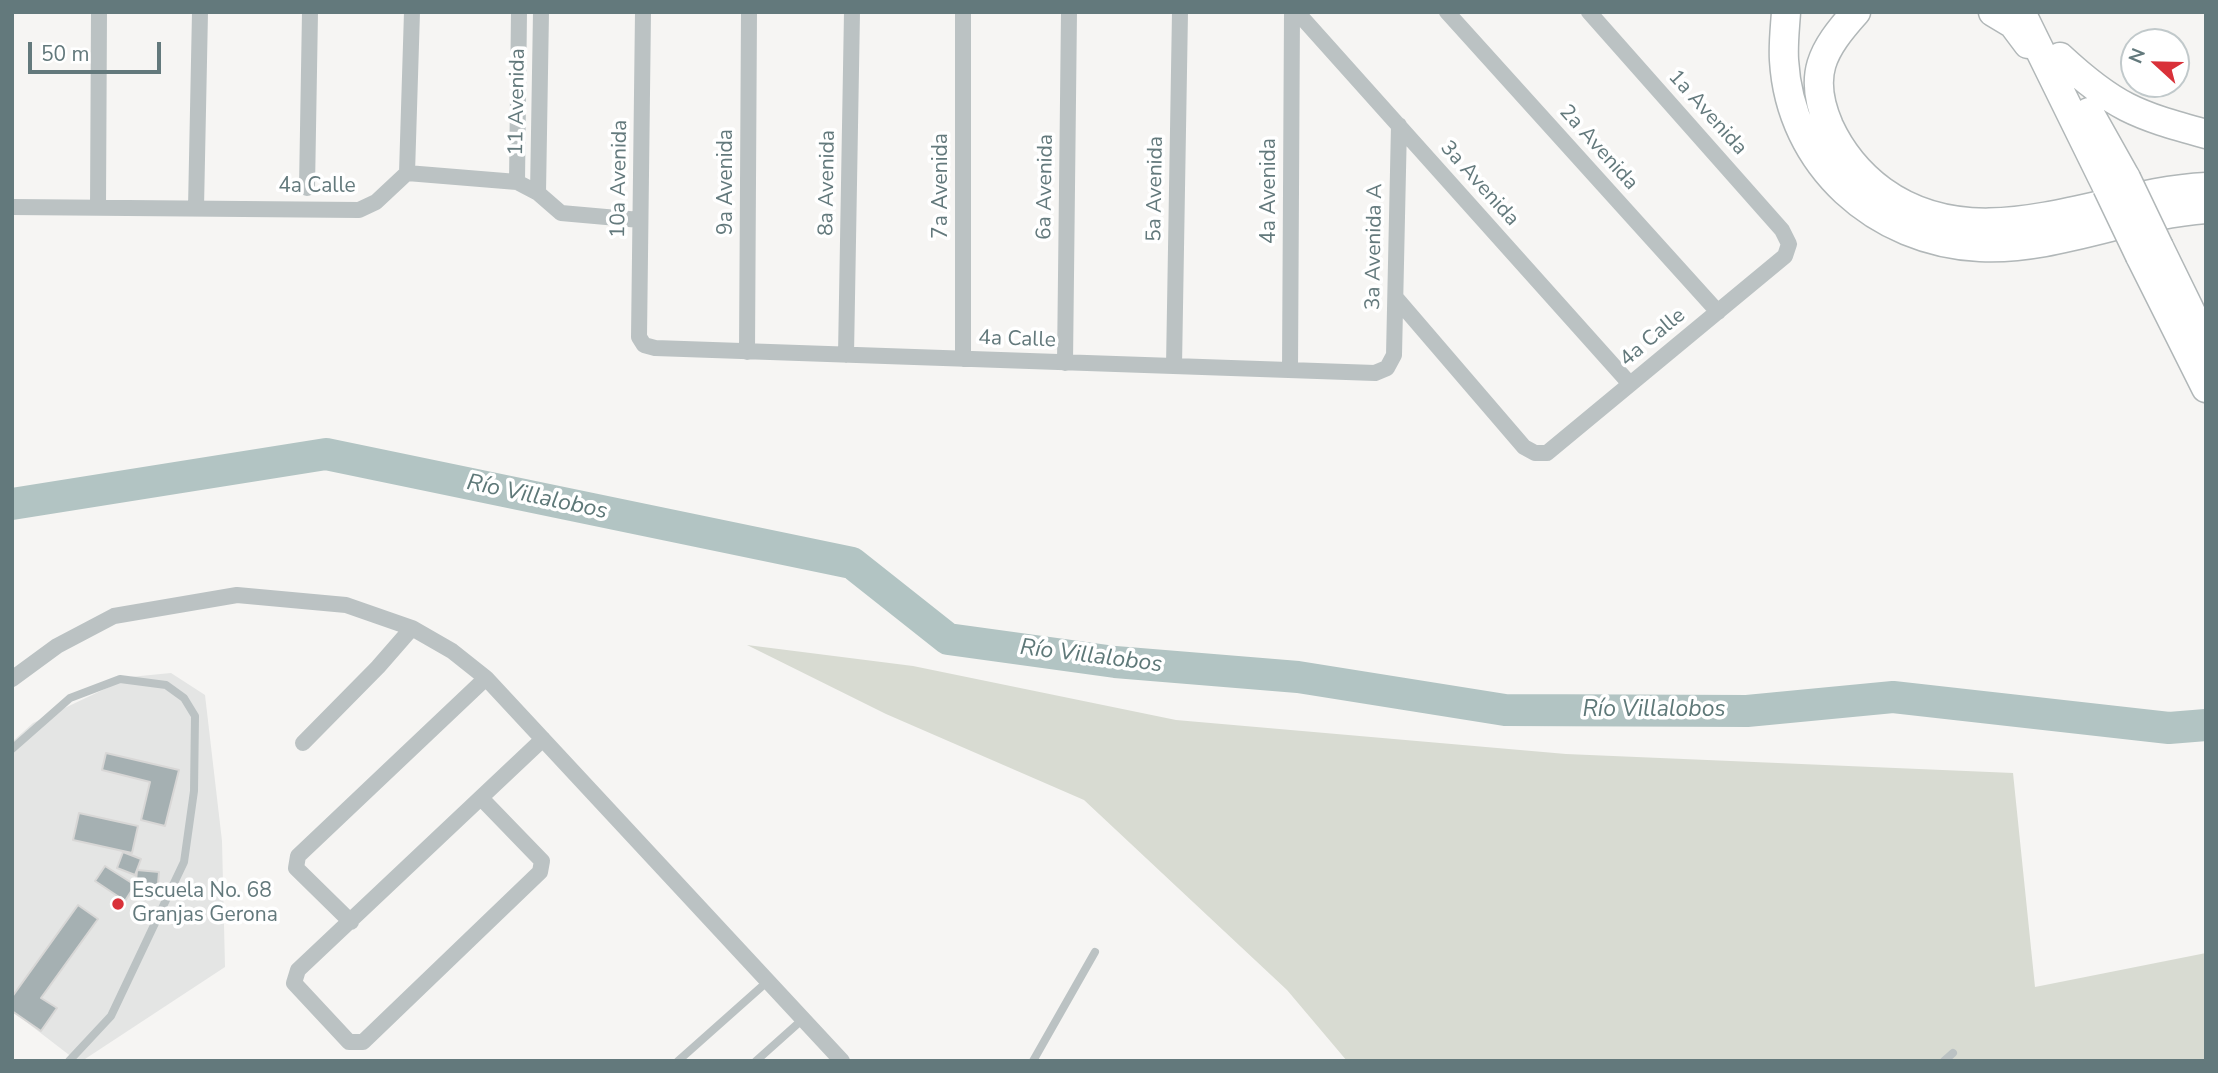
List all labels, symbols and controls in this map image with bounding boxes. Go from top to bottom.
scale bar [32,28,164,72]
north arrow [2120,28,2190,98]
text: 50 m [41,40,90,68]
text: N [2123,44,2152,67]
street label: 11 Avenida [504,48,532,156]
street label: 1a Avenida [1662,65,1752,161]
street label: 2a Avenida [1553,100,1643,196]
street label: 10a Avenida [606,120,634,238]
street label: 9a Avenida [714,129,740,235]
street label: 8a Avenida [814,130,842,236]
street label: 7a Avenida [929,133,955,239]
street label: 6a Avenida [1032,134,1060,240]
street label: 5a Avenida [1142,136,1170,242]
street label: 3a Avenida [1434,136,1524,232]
street label: 4a Avenida [1257,138,1283,244]
street label: 4a Calle [278,174,356,200]
street label: 3a Avenida A [1361,183,1389,311]
street label: 4a Calle [1615,303,1691,373]
street label: 4a Calle [978,326,1056,354]
water label: Río Villalobos [464,470,610,526]
water label: Río Villalobos [1018,635,1164,679]
water label: Río Villalobos [1582,696,1726,724]
place label: Escuela No. 68 Granjas Gerona [132,879,278,929]
marker: Escuela No. 68 Granjas Gerona [110,896,126,912]

